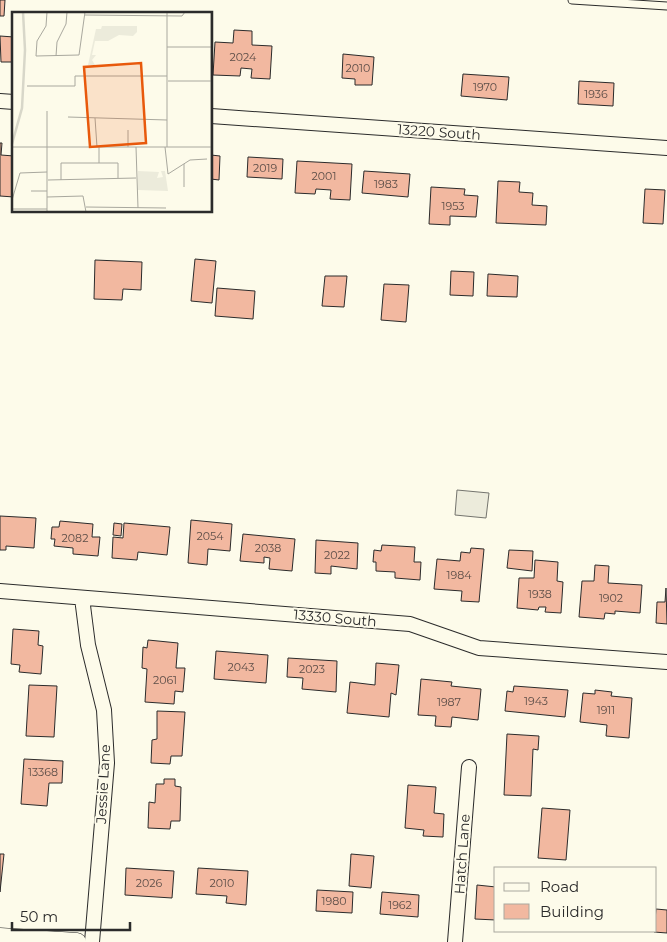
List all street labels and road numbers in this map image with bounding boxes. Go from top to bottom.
street label: 13220 South [397,120,481,144]
street label: 13330 South [293,605,377,631]
street label: Jessie Lane [92,744,114,825]
street label: Hatch Lane [450,813,474,895]

